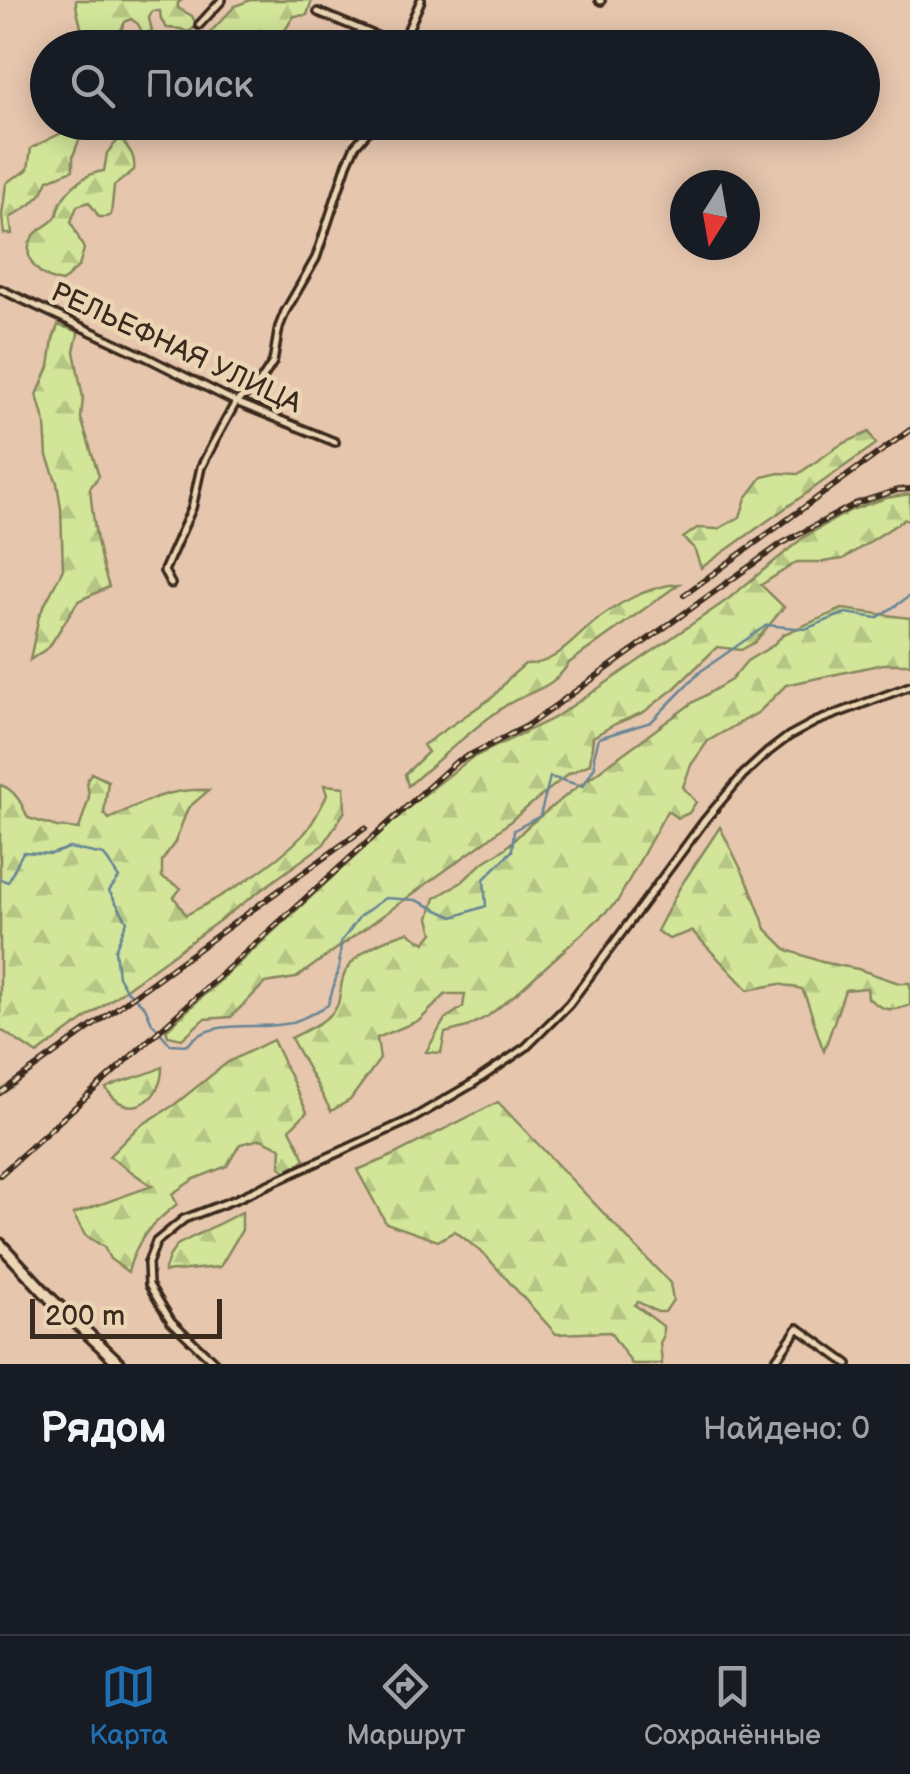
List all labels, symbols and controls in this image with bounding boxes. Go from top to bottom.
search box [30,30,880,140]
icon: search [65,58,120,113]
text: Поиск [145,63,253,108]
north arrow [670,170,760,260]
street label: РЕЛЬЕФНАЯ УЛИЦА [46,276,307,421]
scale bar [30,1294,222,1338]
text: 200 m [45,1300,125,1333]
text: Рядом [40,1404,167,1455]
text: Найдено: 0 [703,1410,870,1449]
tab: Карта [89,1659,168,1752]
tab: Маршрут [346,1659,466,1752]
tab: Сохранённые [644,1659,821,1752]

